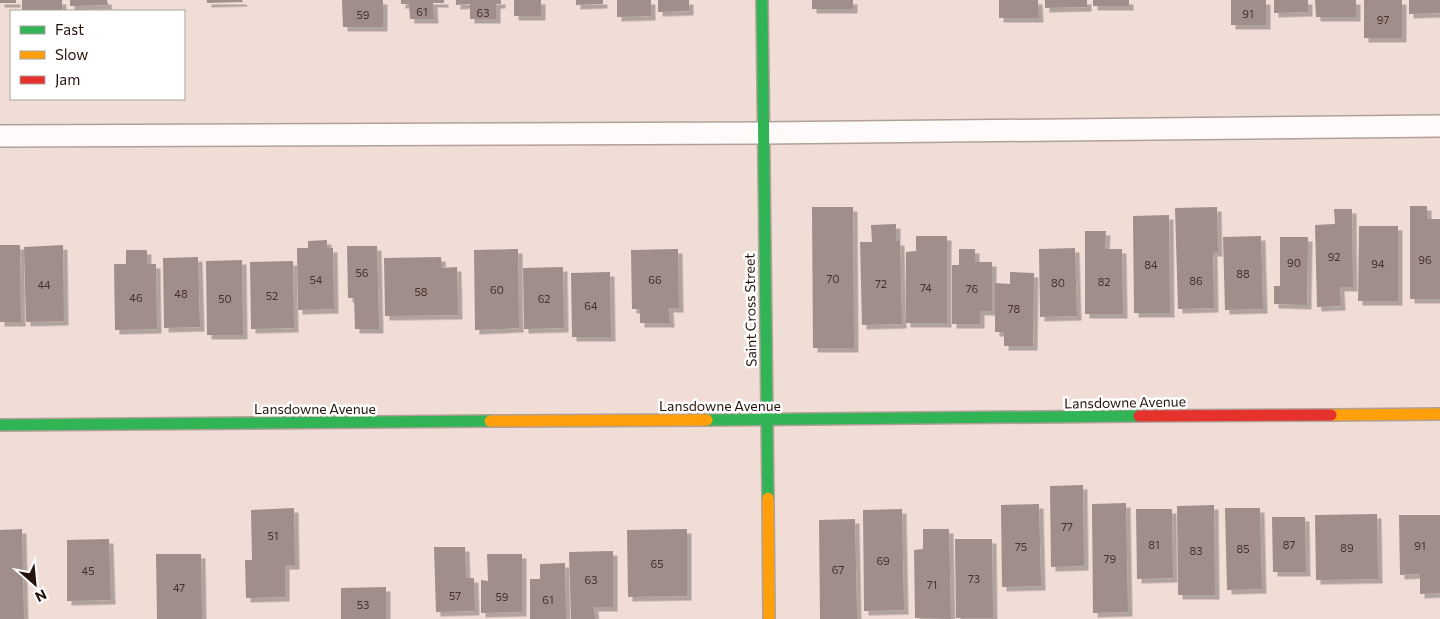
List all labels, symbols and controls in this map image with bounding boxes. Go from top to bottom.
house number: 61 [416,5,428,18]
house number: 63 [477,6,489,19]
house number: 91 [1242,7,1254,20]
house number: 59 [357,8,370,21]
legend [10,10,185,100]
house number: 97 [1377,13,1389,26]
text: Fast [55,20,84,38]
text: Slow [55,45,88,63]
text: Jam [55,70,80,88]
house number: 92 [1328,250,1340,263]
street label: Saint Cross Street [741,253,759,367]
house number: 96 [1418,253,1432,266]
house number: 90 [1287,256,1301,269]
house number: 94 [1371,257,1385,270]
house number: 84 [1144,258,1158,271]
house number: 56 [356,266,369,279]
house number: 88 [1236,267,1250,280]
house number: 70 [827,272,839,285]
house number: 54 [310,273,323,286]
house number: 66 [648,273,662,286]
house number: 86 [1189,274,1203,287]
house number: 82 [1098,275,1110,288]
house number: 80 [1051,276,1065,289]
house number: 72 [875,277,887,290]
house number: 44 [37,278,51,291]
house number: 74 [920,281,932,294]
house number: 76 [966,282,979,295]
house number: 60 [490,283,504,296]
house number: 58 [415,285,428,298]
house number: 48 [174,287,188,300]
house number: 52 [266,289,278,302]
house number: 46 [129,291,143,304]
house number: 50 [218,292,232,305]
house number: 62 [538,292,550,305]
house number: 64 [584,299,598,312]
house number: 78 [1008,302,1021,315]
street label: Lansdowne Avenue [1064,392,1186,412]
street label: Lansdowne Avenue [659,397,781,414]
street label: Lansdowne Avenue [254,400,376,417]
house number: 77 [1061,520,1073,533]
house number: 51 [267,529,279,542]
house number: 81 [1148,538,1160,551]
house number: 87 [1283,538,1295,551]
house number: 91 [1414,539,1426,552]
house number: 75 [1015,540,1027,553]
house number: 89 [1340,541,1354,554]
house number: 85 [1237,542,1250,555]
house number: 83 [1190,544,1202,557]
house number: 79 [1104,552,1117,565]
house number: 69 [876,554,890,567]
house number: 65 [651,557,664,570]
north arrow [10,559,60,609]
house number: 67 [832,563,844,576]
house number: 45 [82,564,94,577]
house number: 73 [968,572,980,585]
house number: 63 [585,573,597,586]
house number: 71 [927,578,937,591]
house number: 47 [173,581,185,594]
text: N [33,586,50,606]
house number: 57 [449,589,461,602]
house number: 59 [496,590,509,603]
house number: 61 [542,593,554,606]
house number: 53 [357,598,369,611]

